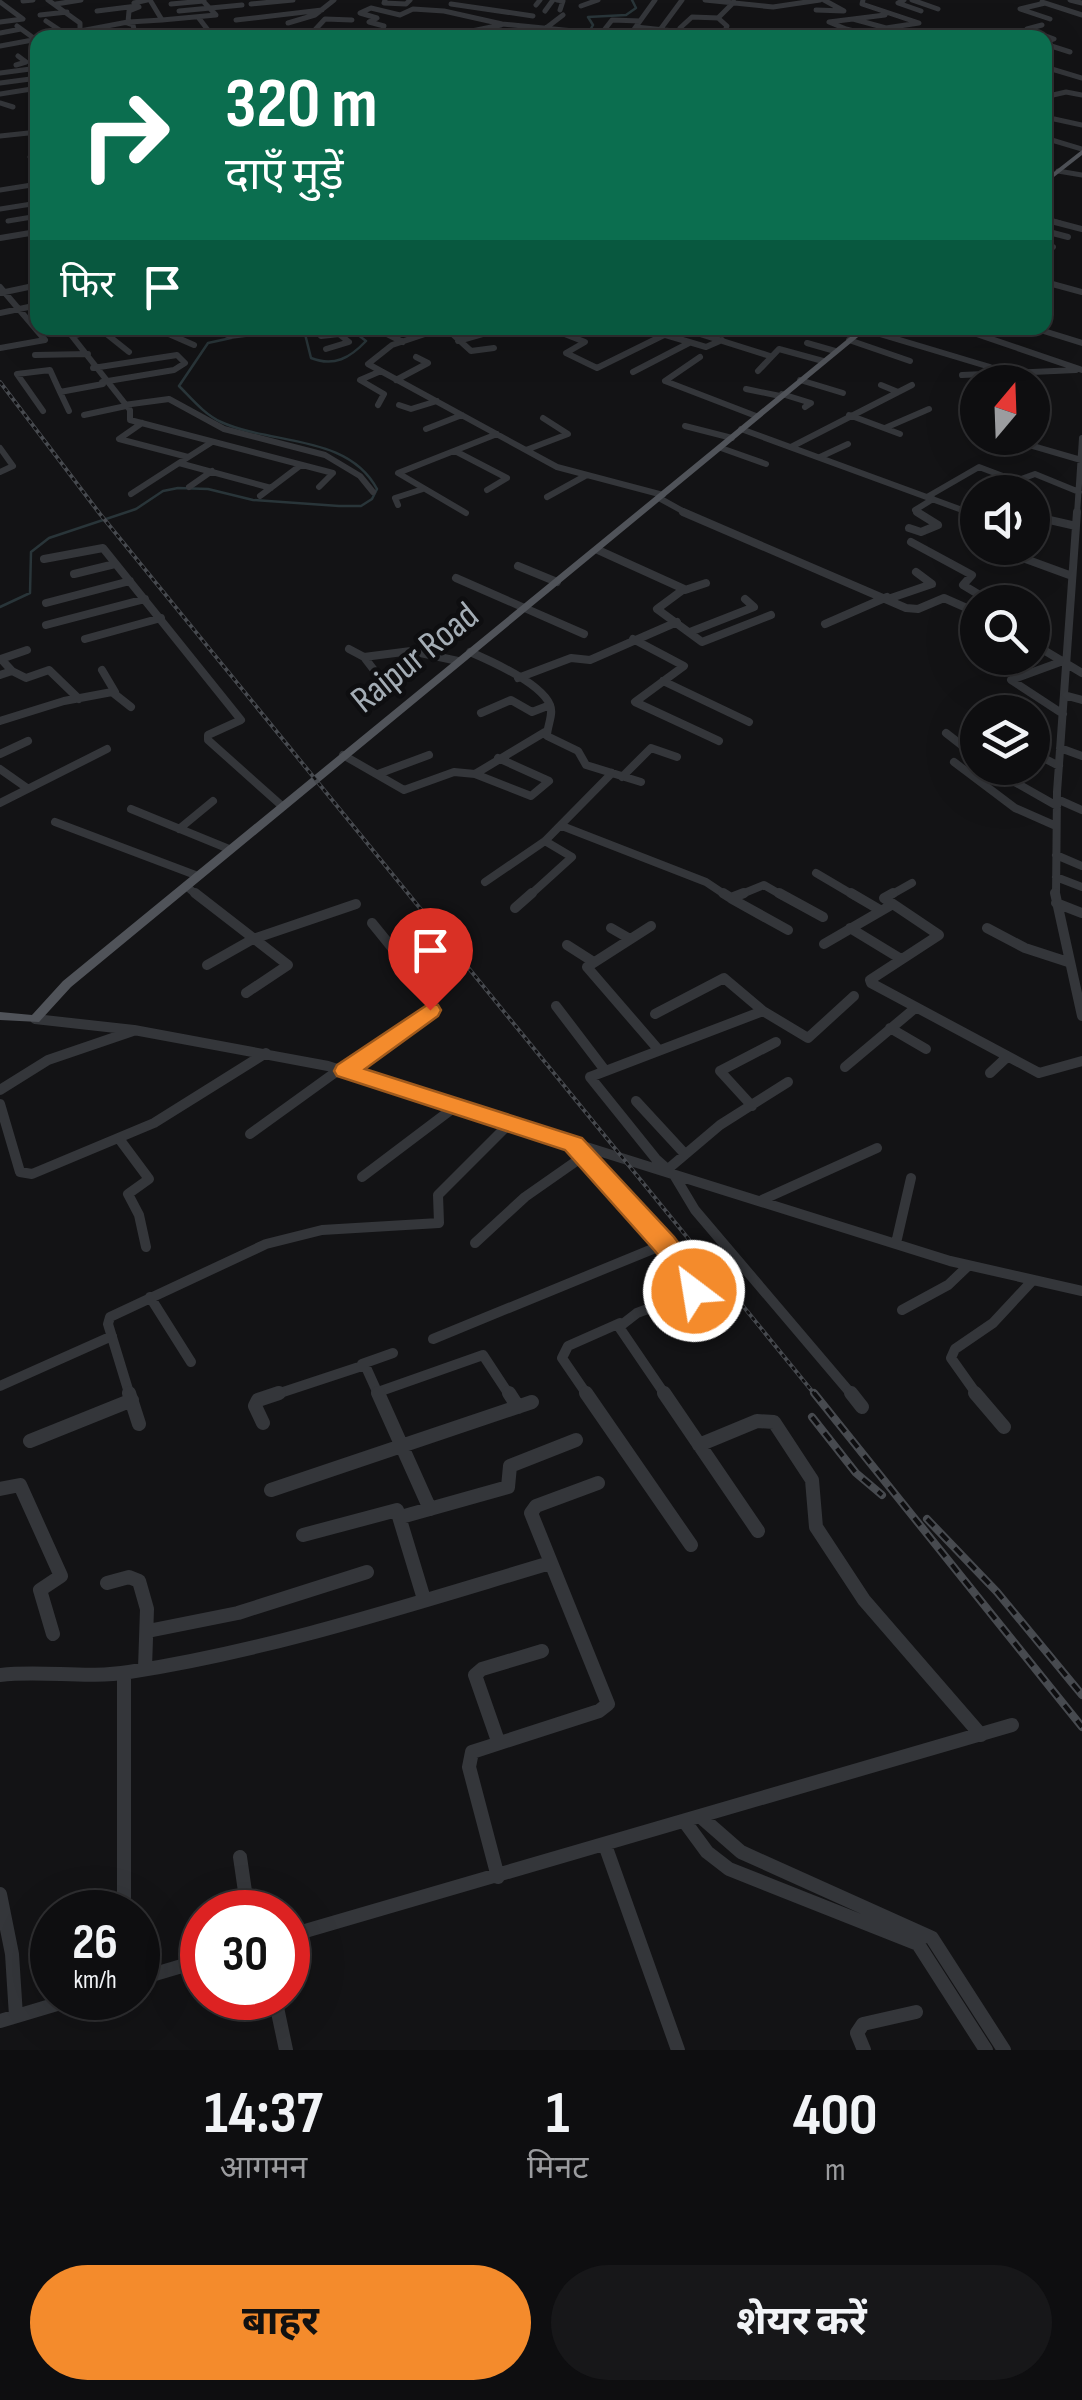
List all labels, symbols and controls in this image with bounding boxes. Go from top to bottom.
text: 320 m [225,63,378,147]
icon: right [60,70,190,200]
text: दाएँ मुड़ें [225,148,344,203]
icon: arrive [135,260,190,315]
text: फिर [60,263,115,308]
north arrow [960,365,1050,455]
map controls [960,365,1050,785]
button: sound [960,475,1050,565]
button: search [960,585,1050,675]
street label: Raipur Road [342,593,488,723]
button: layers [960,695,1050,785]
pin [388,908,473,1011]
icon: arrive [403,923,458,978]
position arrow [642,1239,746,1343]
speed limit sign: 30 [180,1890,310,2020]
text: 26 [72,1913,118,1973]
text: km/h [73,1965,117,1996]
text: 14:37 [204,2078,323,2150]
text: 1 [546,2078,569,2150]
text: 400 [793,2080,878,2152]
text: आगमन [220,2149,307,2188]
text: मिनट [527,2149,588,2188]
text: m [825,2151,845,2190]
button: बाहर [30,2265,531,2380]
button: शेयर करें [551,2265,1052,2380]

